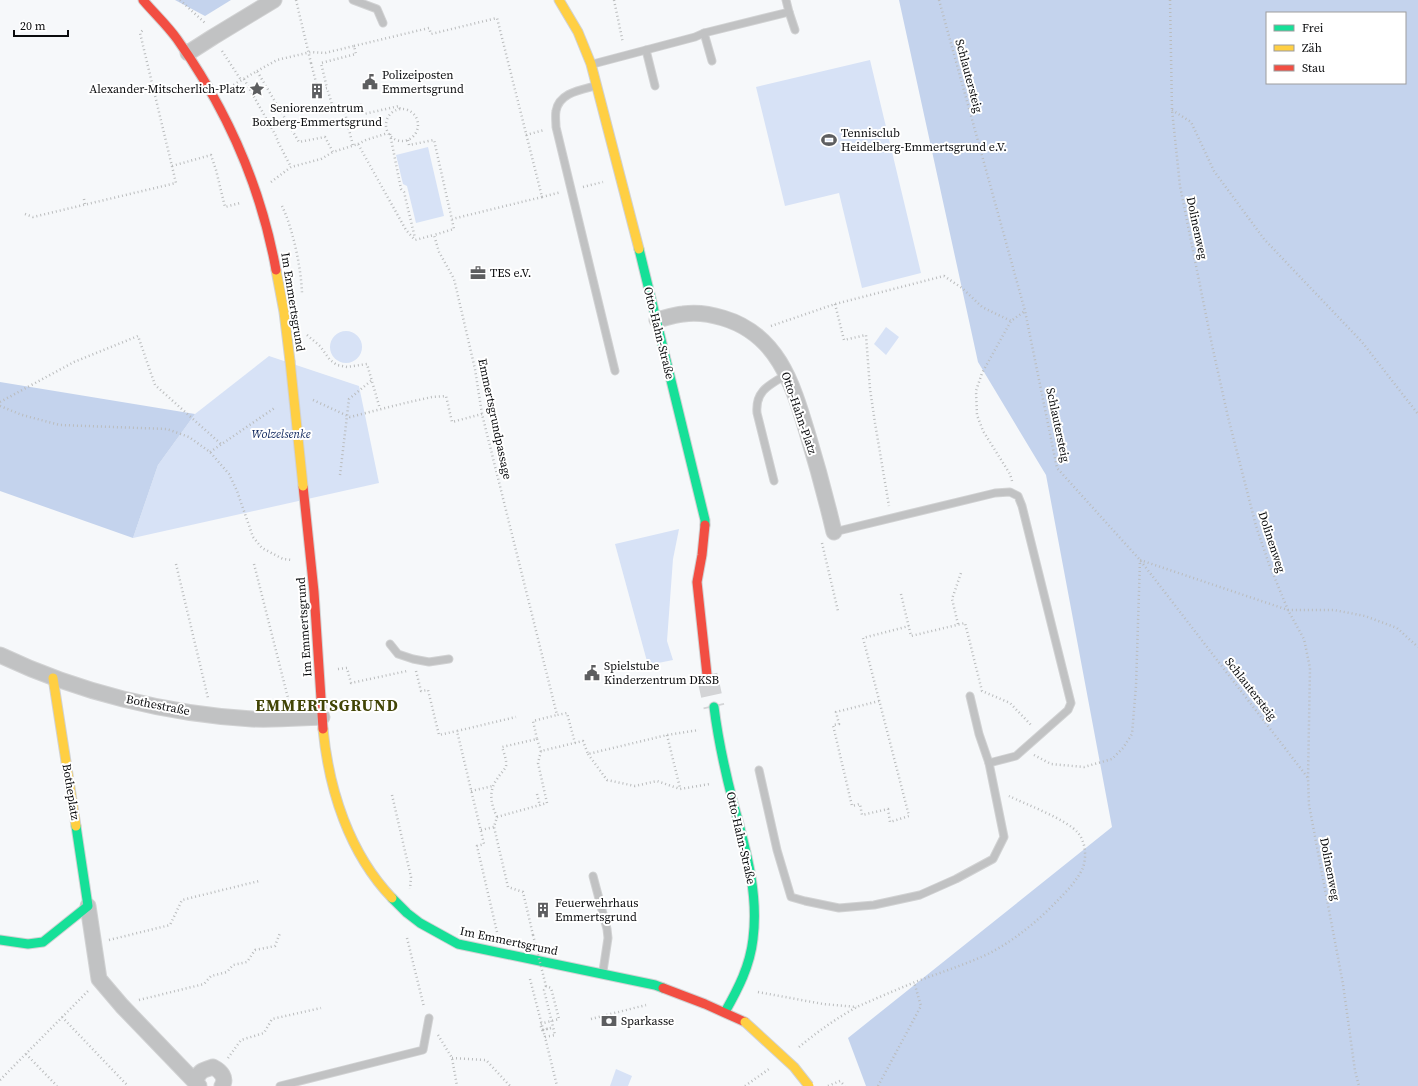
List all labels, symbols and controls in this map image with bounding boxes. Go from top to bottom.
scale bar [14,12,68,38]
legend [1266,12,1406,84]
text: 20 m [20,18,46,34]
text: Frei [1302,20,1324,36]
street label: Schlautersteig [951,37,987,115]
text: Zäh [1302,40,1322,56]
text: Stau [1302,60,1325,76]
place label: Polizeiposten Emmertsgrund [382,67,464,97]
public building icon: Polizeiposten Emmertsgrund [361,73,379,91]
place icon: Alexander-Mitscherlich-Platz [248,80,266,98]
place label: Alexander-Mitscherlich-Platz [89,81,246,97]
building icon: Seniorenzentrum Boxberg-Emmertsgrund [308,82,326,100]
place label: Seniorenzentrum Boxberg-Emmertsgrund [252,100,382,130]
place label: Tennisclub Heidelberg-Emmertsgrund e.V. [841,125,1007,155]
sports icon: Tennisclub Heidelberg-Emmertsgrund e.V. [820,131,838,149]
street label: Dolinenweg [1183,195,1211,261]
street label: Im Emmertsgrund [277,251,309,353]
office icon: TES e.V. [469,264,487,282]
place label: TES e.V. [490,265,531,281]
street label: Otto-Hahn-Straße [640,285,678,381]
street label: Emmertsgrundpassage [474,357,516,481]
street label: Otto-Hahn-Platz [777,370,821,457]
street label: Schlautersteig [1042,386,1074,464]
park label: Wolzelsenke [251,426,311,442]
street label: Dolinenweg [1255,509,1289,575]
street label: Im Emmertsgrund [293,576,315,677]
street label: Schlautersteig [1221,654,1281,724]
place label: Spielstube Kinderzentrum DKSB [604,658,719,688]
public building icon: Spielstube Kinderzentrum DKSB [583,664,601,682]
street label: Bothestraße [125,691,191,719]
district label: EMMERTSGRUND [255,694,399,716]
street label: Botheplatz [59,763,83,822]
street label: Otto-Hahn-Straße [723,790,759,886]
street label: Dolinenweg [1316,836,1344,902]
place label: Feuerwehrhaus Emmertsgrund [555,895,638,925]
building icon: Feuerwehrhaus Emmertsgrund [534,901,552,919]
street label: Im Emmertsgrund [459,923,560,959]
bank icon: Sparkasse [600,1012,618,1030]
place label: Sparkasse [621,1013,674,1029]

